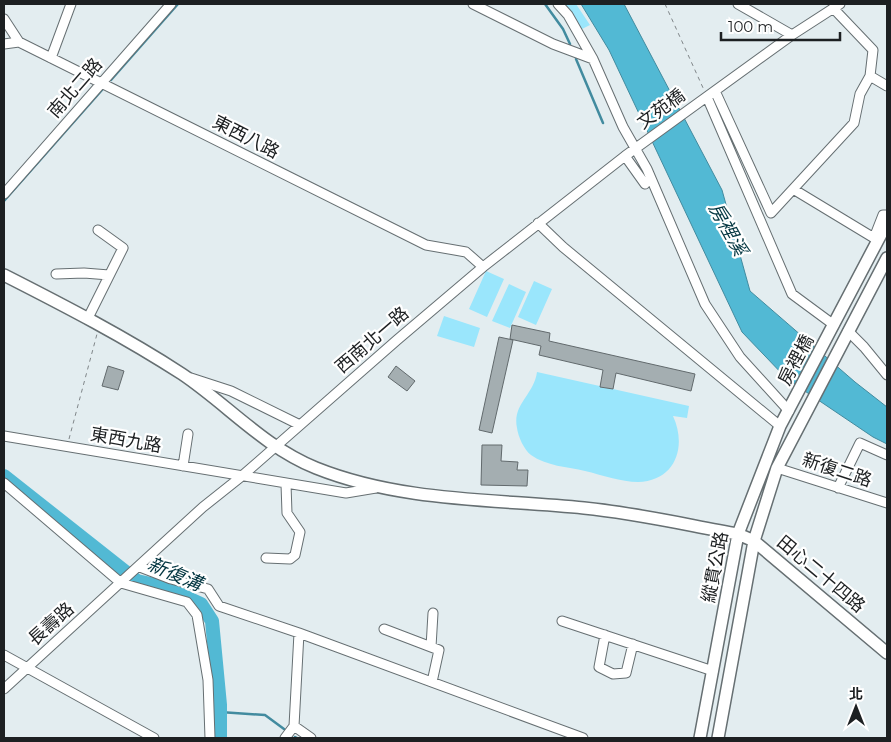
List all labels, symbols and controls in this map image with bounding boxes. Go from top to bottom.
scale bar [721,10,840,42]
text: 100 m [728,17,773,36]
street label: 南北二路 [43,54,107,122]
street label: 文苑橋 [633,84,689,134]
street label: 東西八路 [209,111,283,163]
water label: 房裡溪 [704,198,753,262]
street label: 西南北一路 [331,302,413,378]
street label: 房裡橋 [774,331,818,389]
street label: 東西九路 [89,423,163,457]
street label: 新復二路 [799,448,875,492]
street label: 縱貫公路 [697,530,733,604]
street label: 田心二十四路 [773,531,869,617]
water label: 新復溝 [144,552,208,597]
street label: 長壽路 [24,598,78,650]
north arrow [831,682,881,732]
text: 北 [849,685,863,703]

